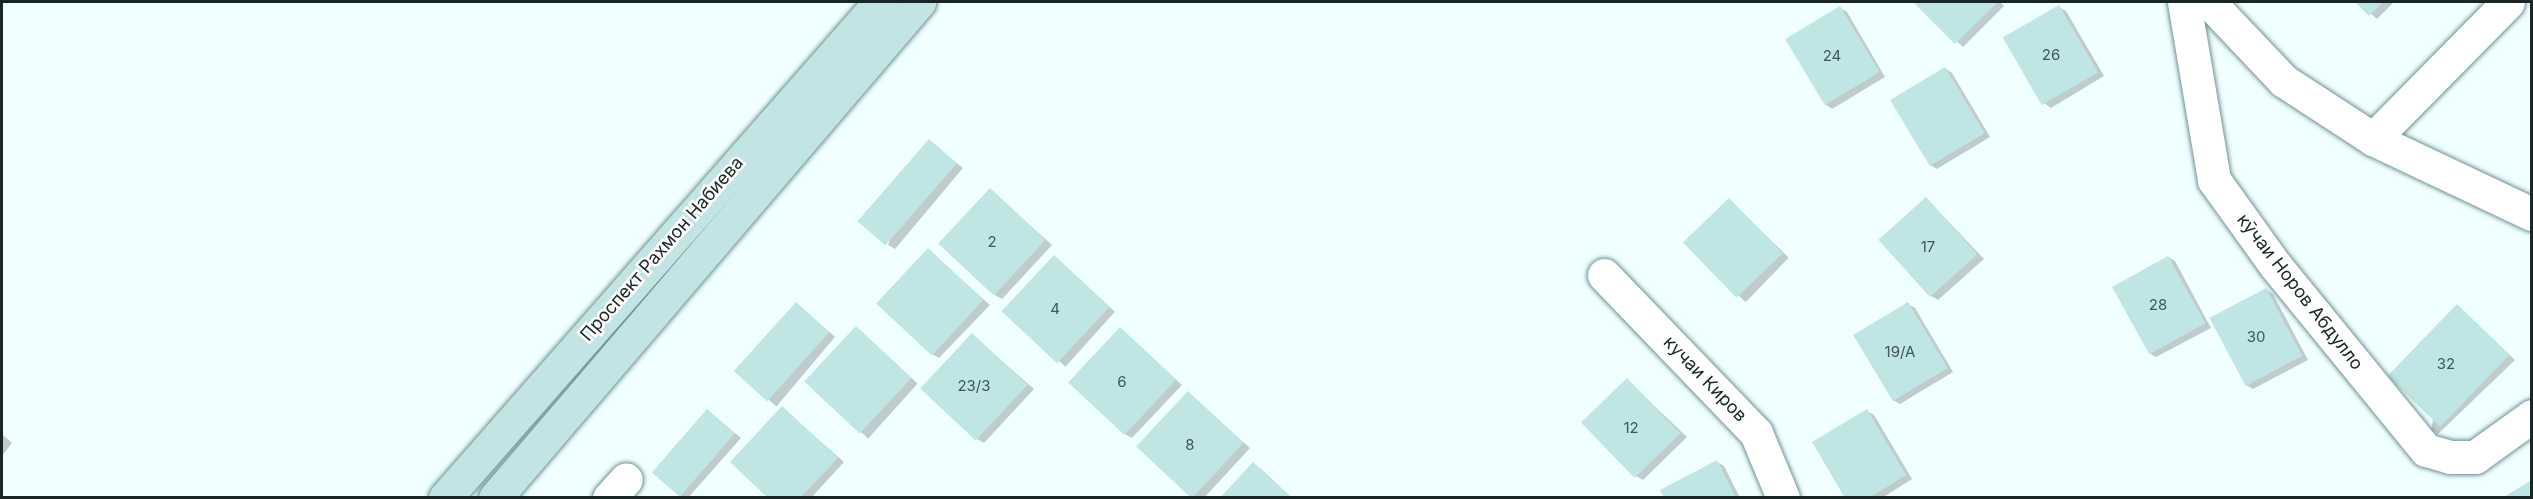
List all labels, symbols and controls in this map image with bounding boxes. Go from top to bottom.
house number: 26 [2042,46,2060,64]
house number: 24 [1823,47,1841,65]
street label: Проспект Рахмон Набиева [576,152,748,346]
street label: кӯчаи Норов Абдулло [2232,210,2368,374]
house number: 2 [987,233,997,251]
house number: 17 [1921,238,1935,256]
house number: 28 [2149,296,2167,314]
house number: 4 [1050,300,1060,318]
house number: 30 [2247,328,2265,346]
street label: кучаи Киров [1659,332,1751,426]
house number: 19/А [1885,343,1915,361]
house number: 32 [2437,355,2455,373]
house number: 6 [1117,373,1127,391]
house number: 23/3 [957,377,991,395]
house number: 12 [1623,419,1639,437]
house number: 8 [1185,436,1195,454]

